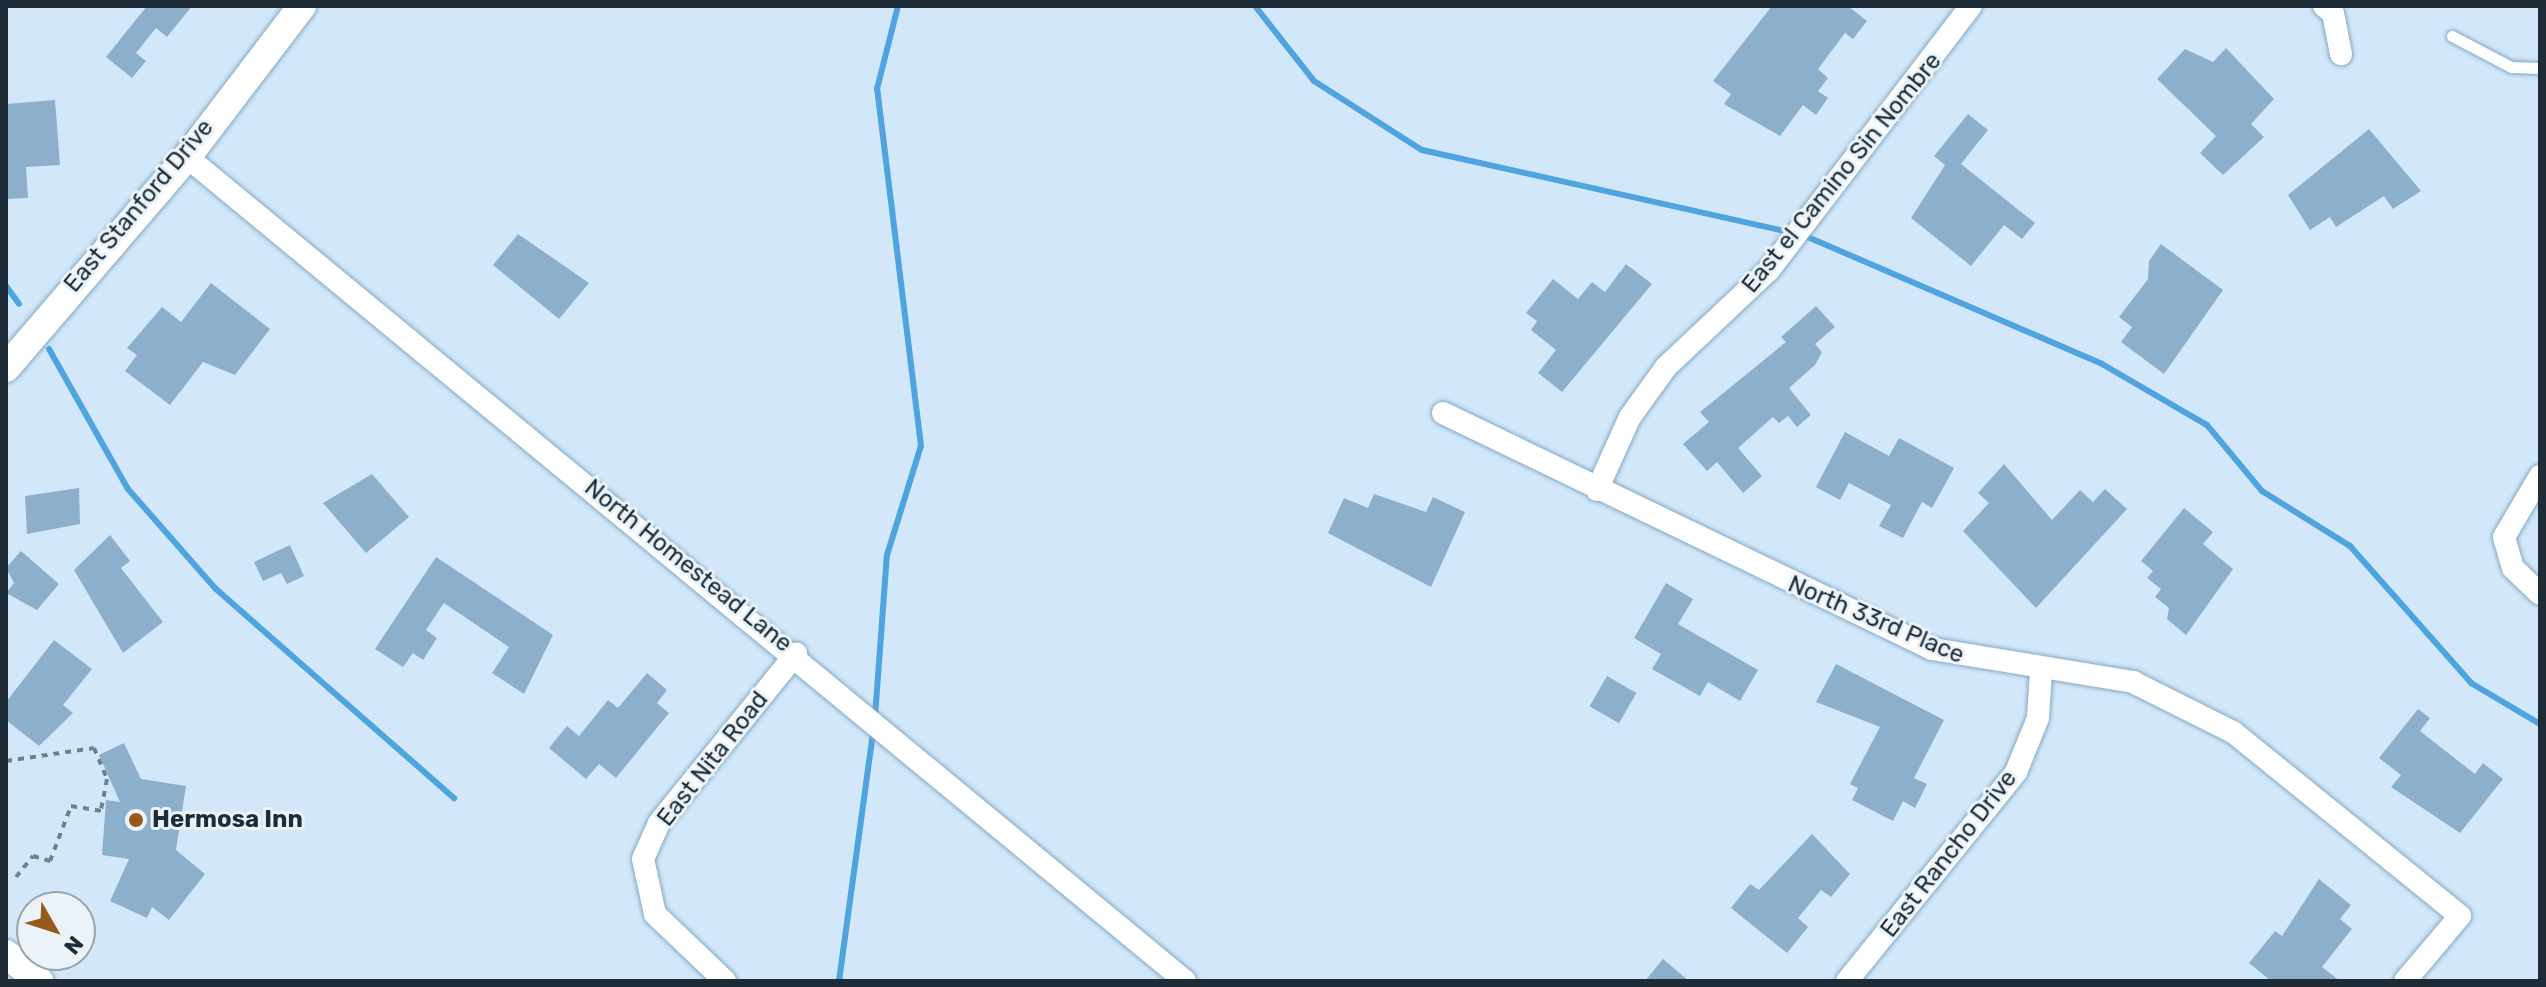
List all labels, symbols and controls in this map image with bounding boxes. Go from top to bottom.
street label: East el Camino Sin Nombre [1736,47,1948,299]
street label: East Stanford Drive [58,114,220,298]
street label: North Homestead Lane [579,474,797,658]
street label: North 33rd Place [1784,570,1968,670]
street label: East Nita Road [651,686,775,832]
street label: East Rancho Drive [1875,765,2023,943]
place label: Hermosa Inn [152,806,303,834]
marker: Hermosa Inn [127,811,145,829]
north arrow [16,891,96,971]
text: N [58,931,89,960]

